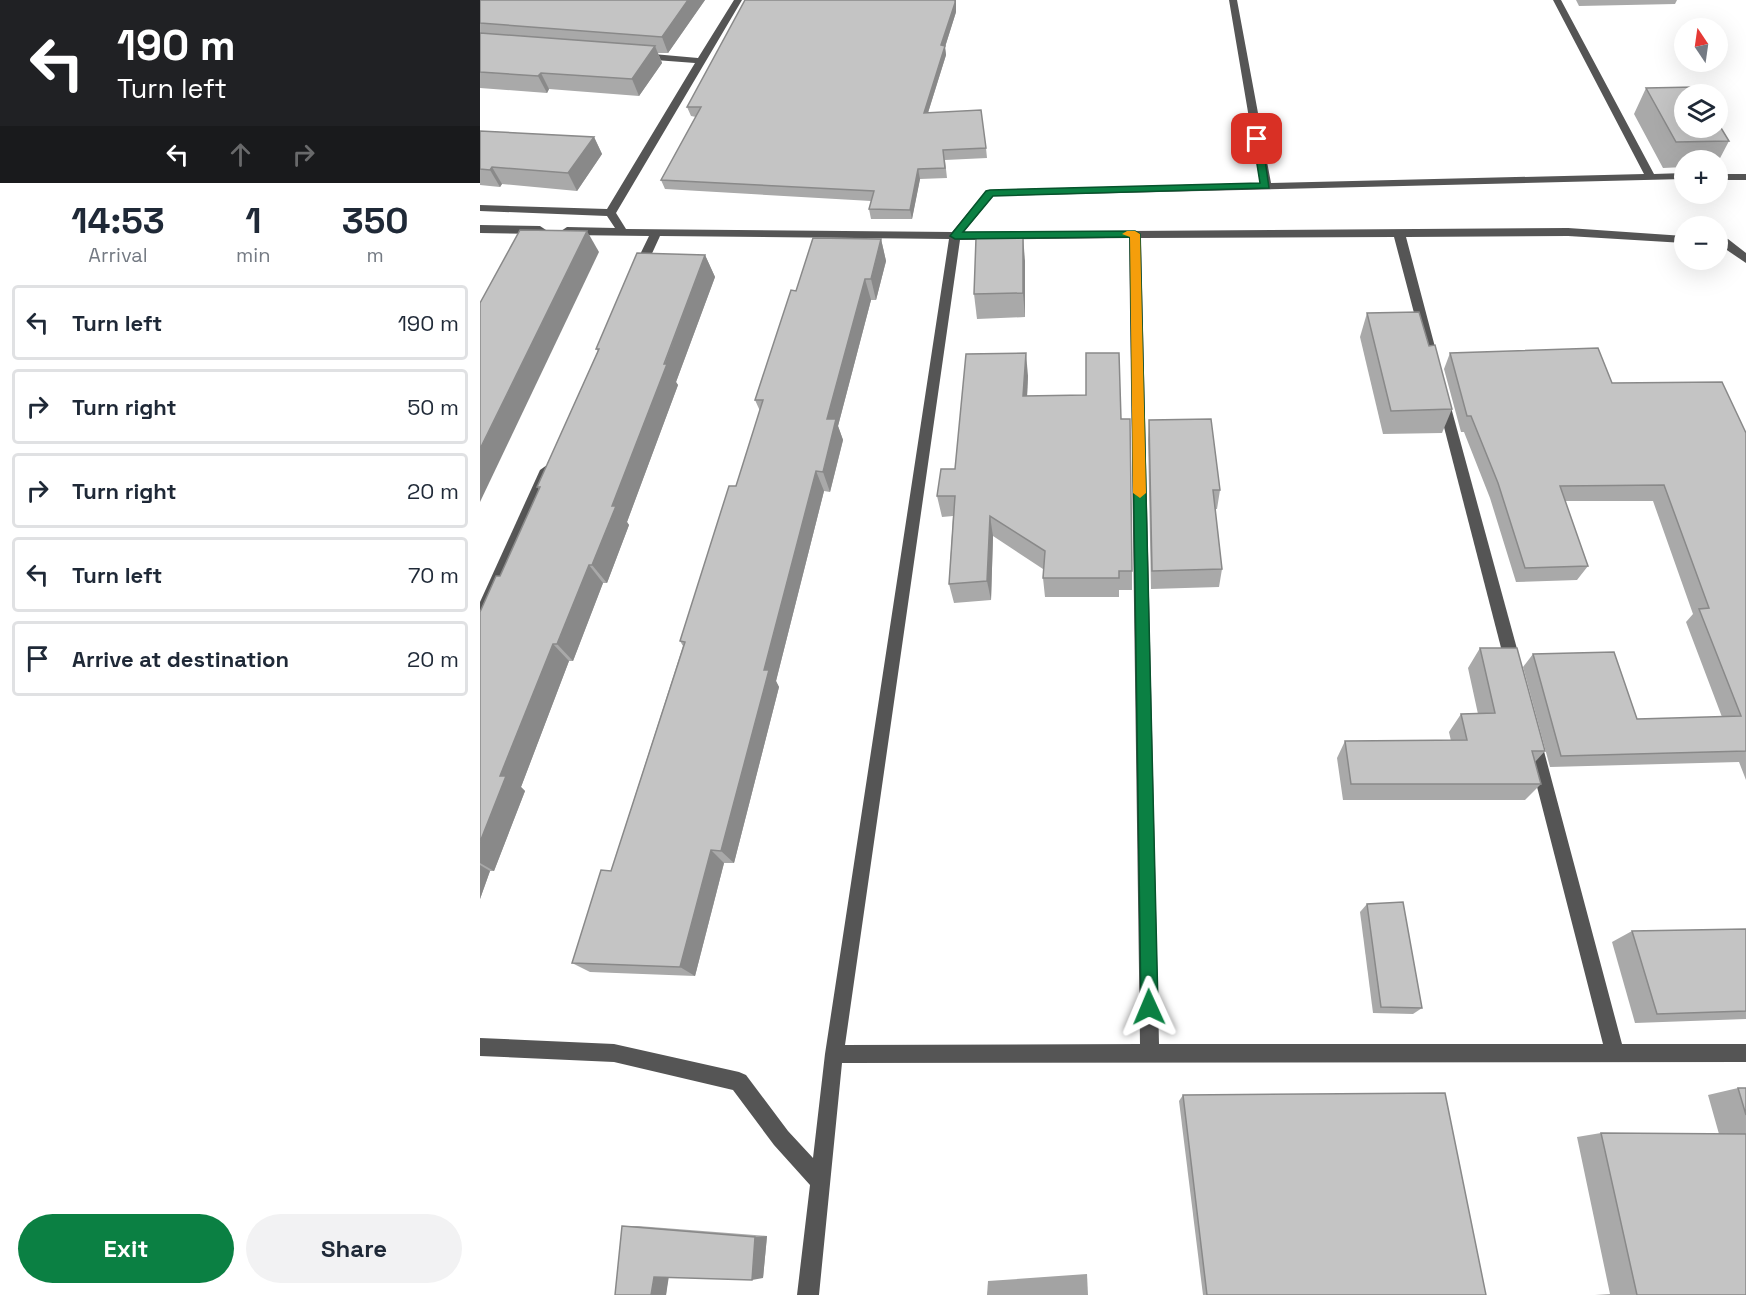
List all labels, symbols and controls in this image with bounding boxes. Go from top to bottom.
north arrow [1674,18,1728,72]
map controls [1674,18,1728,270]
text: 190 m [117,19,236,72]
icon: left [18,24,96,102]
text: Turn left [117,71,227,106]
button: layers [1674,84,1728,138]
pin [1231,113,1282,164]
icon: arrive [1240,122,1273,155]
icon: left [161,138,194,171]
icon: ahead [224,138,257,171]
icon: right [287,138,320,171]
button: + [1674,150,1728,204]
text: 14:53 [71,198,165,244]
text: 1 [245,198,261,244]
text: 350 [342,198,409,244]
button: − [1674,216,1728,270]
text: Arrival [88,242,148,268]
text: min [236,242,270,268]
text: m [367,242,384,268]
icon: left [21,306,54,339]
text: Turn left [72,309,162,337]
text: 190 m [398,309,459,337]
icon: right [21,390,54,423]
text: Turn right [72,393,177,421]
text: 50 m [407,393,459,421]
icon: right [21,474,54,507]
text: Turn right [72,477,177,505]
text: 20 m [407,477,459,505]
icon: left [21,558,54,591]
text: Turn left [72,561,162,589]
text: 70 m [408,561,459,589]
icon: arrive [21,642,54,675]
text: Arrive at destination [72,645,289,673]
text: 20 m [407,645,459,673]
position arrow [1117,975,1181,1039]
button: Exit [18,1214,234,1283]
button: Share [246,1214,462,1283]

